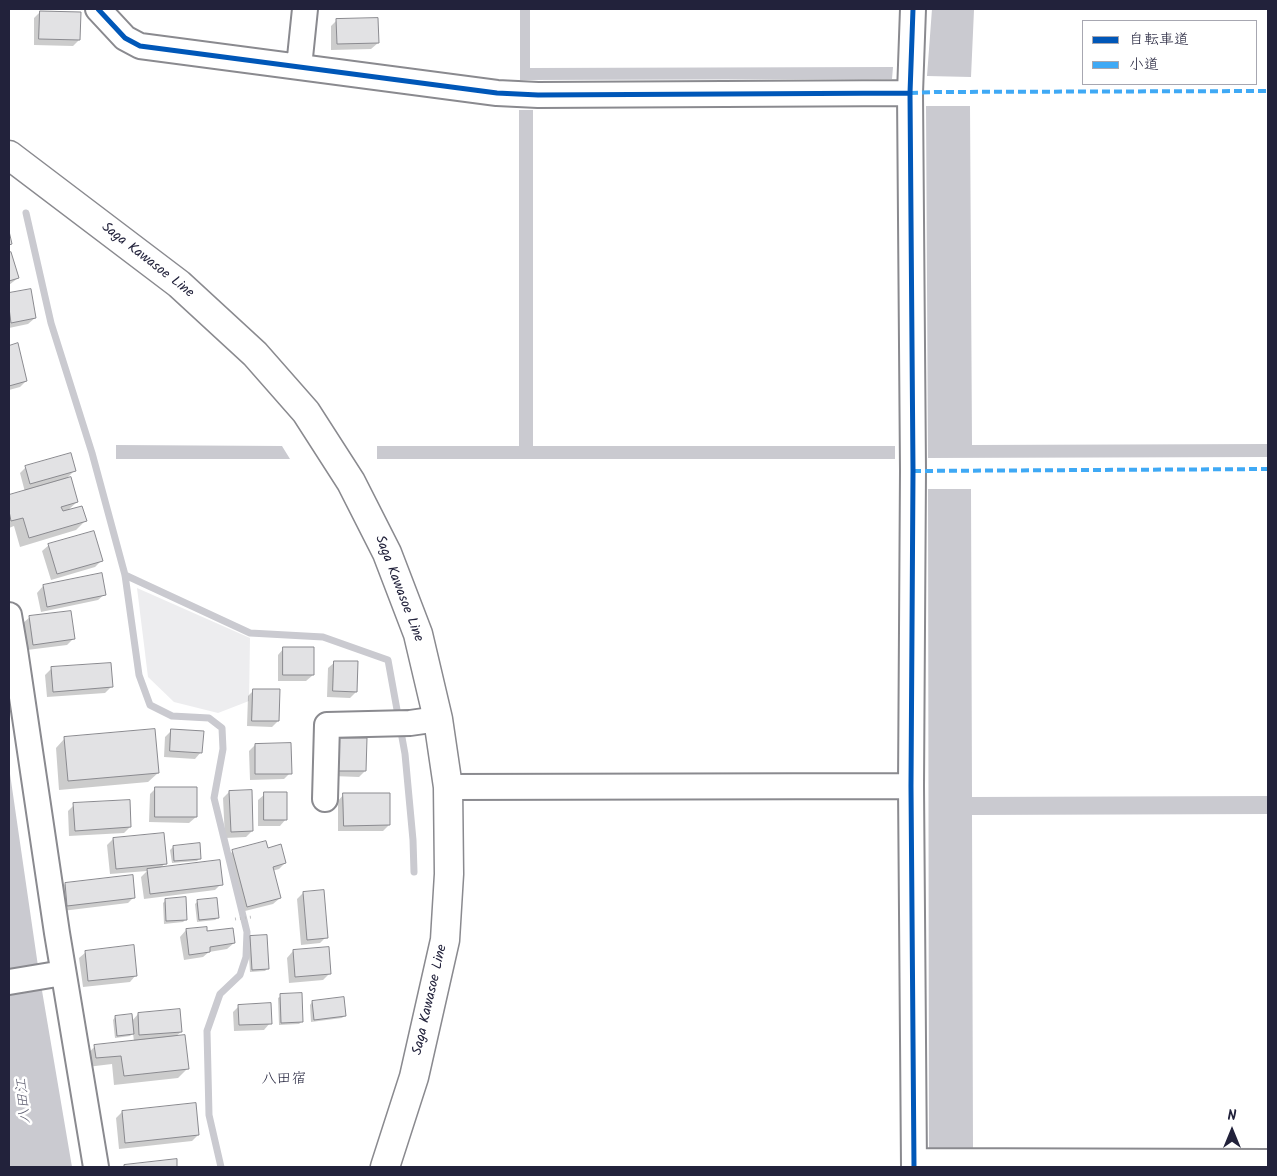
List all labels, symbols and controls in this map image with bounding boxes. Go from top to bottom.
legend [1082,20,1257,85]
text: 自転車道 [1129,28,1189,52]
text: 小道 [1129,53,1159,77]
street label: Saga Kawasoe Line [97,220,197,302]
street label: Saga Kawasoe Line [370,533,426,645]
street label: Saga Kawasoe Line [410,943,452,1057]
district label: 八田宿 [262,1071,306,1089]
water label: 八田江 [14,1078,36,1124]
text: N [1228,1105,1236,1127]
north arrow [1207,1106,1257,1156]

